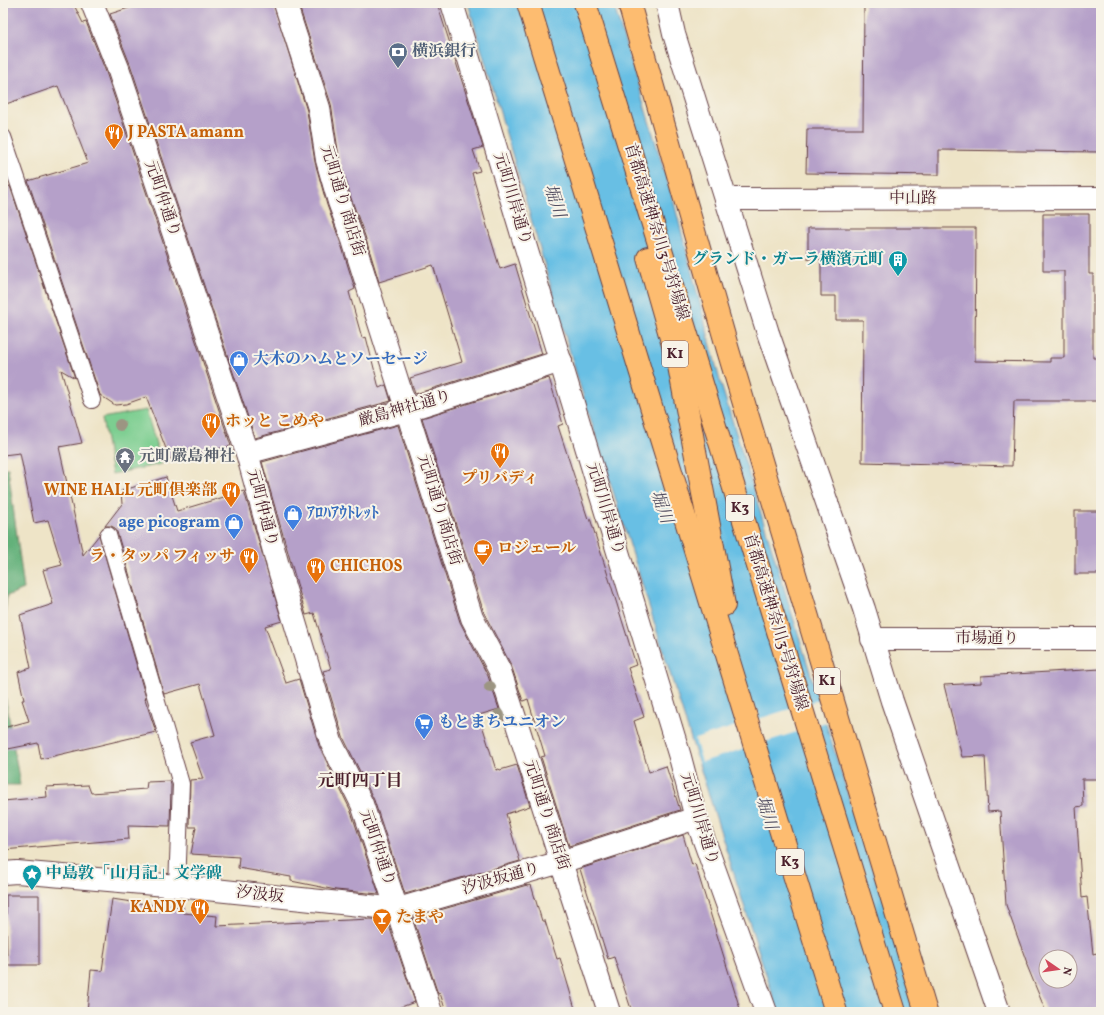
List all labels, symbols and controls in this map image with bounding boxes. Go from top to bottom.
bank icon: 横浜銀行 [387,41,409,69]
place label: 横浜銀行 [412,41,476,63]
restaurant icon: J PASTA amann [103,122,125,150]
place label: J PASTA amann [127,122,245,144]
street label: 首都高速神奈川3号狩場線 [619,141,693,323]
street label: 元町通り 商店街 [315,143,369,259]
street label: 元町川岸通り [487,150,537,248]
street label: 元町仲通り [139,158,185,240]
water label: 堀川 [538,181,571,223]
street label: 中山路 [889,188,937,210]
place label: グランド・ガーラ横濱元町 [692,249,884,271]
building icon: グランド・ガーラ横濱元町 [887,249,909,277]
road number: K1 [662,341,688,367]
shop icon: 大木のハムとソーセージ [228,349,250,377]
place label: 大木のハムとソーセージ [253,349,428,371]
street label: 厳島神社通り [356,385,454,433]
restaurant icon: ホッと こめや [200,411,222,439]
place label: ホッと こめや [225,411,324,433]
restaurant icon: プリバディ [489,441,511,469]
temple icon: 元町嚴島神社 [114,446,136,474]
place label: 元町嚴島神社 [139,446,235,468]
street label: 元町通り 商店街 [412,452,466,568]
street label: 元町川岸通り [580,460,630,558]
street label: 元町仲通り [241,467,283,549]
place label: プリバディ [461,468,539,490]
place label: WINE HALL 元町倶楽部 [44,480,218,502]
restaurant icon: WINE HALL 元町倶楽部 [220,480,242,508]
water label: 堀川 [644,487,678,529]
road number: K3 [726,495,754,521]
shop icon: ｱﾛﾊｱｳﾄﾚｯﾄ [282,503,304,531]
place label: ｱﾛﾊｱｳﾄﾚｯﾄ [307,503,379,525]
place label: age picogram [118,512,220,534]
shop icon: age picogram [223,512,245,540]
street label: 首都高速神奈川3号狩場線 [738,531,812,713]
cafe icon: ロジェール [472,538,494,566]
place label: ロジェール [497,538,576,560]
place label: ラ・タッパ フィッサ [89,546,235,568]
restaurant icon: ラ・タッパ フィッサ [238,546,260,574]
restaurant icon: CHICHOS [305,556,327,584]
place label: CHICHOS [330,556,403,578]
street label: 市場通り [955,628,1019,650]
road number: K1 [814,668,840,694]
supermarket icon: もとまちユニオン [413,712,435,740]
place label: もとまちユニオン [438,712,566,734]
street label: 元町通り 商店街 [518,757,574,873]
district label: 元町四丁目 [318,770,403,793]
street label: 元町川岸通り [674,770,724,868]
water label: 堀川 [750,793,783,835]
street label: 元町仲通り [354,807,400,889]
road number: K3 [776,849,804,875]
street label: 汐汲坂通り [460,857,542,901]
place icon: 中島敦「山月記」文学碑 [21,863,43,891]
place label: 中島敦「山月記」文学碑 [46,863,222,885]
street label: 汐汲坂 [235,882,285,908]
place label: KANDY [130,897,186,919]
restaurant icon: KANDY [189,897,211,925]
bar icon: たまや [371,907,393,935]
place label: たまや [396,907,444,929]
north arrow [1038,949,1078,989]
text: N [1058,965,1074,976]

